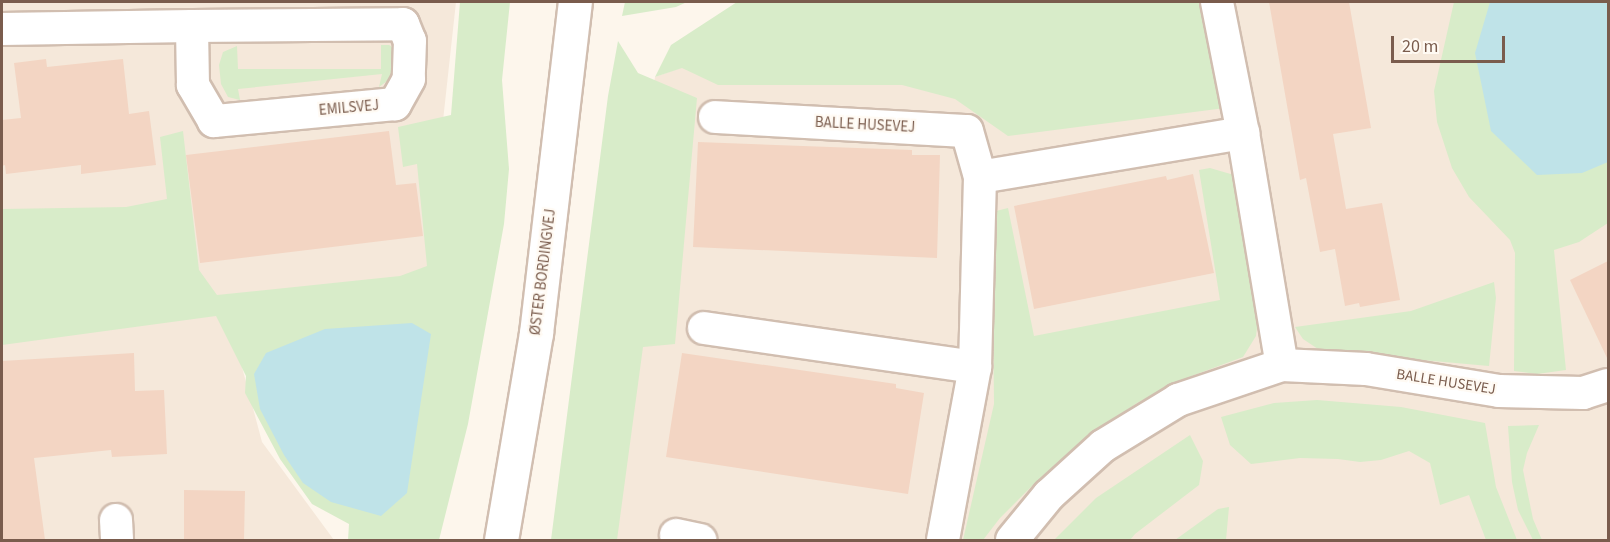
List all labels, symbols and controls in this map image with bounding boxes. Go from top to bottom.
scale bar [1394,24,1508,62]
text: 20 m [1402,34,1438,59]
street label: EMILSVEJ [318,96,380,120]
street label: BALLE HUSEVEJ [814,113,916,137]
street label: ØSTER BORDINGVEJ [526,208,560,336]
street label: BALLE HUSEVEJ [1395,365,1497,399]

